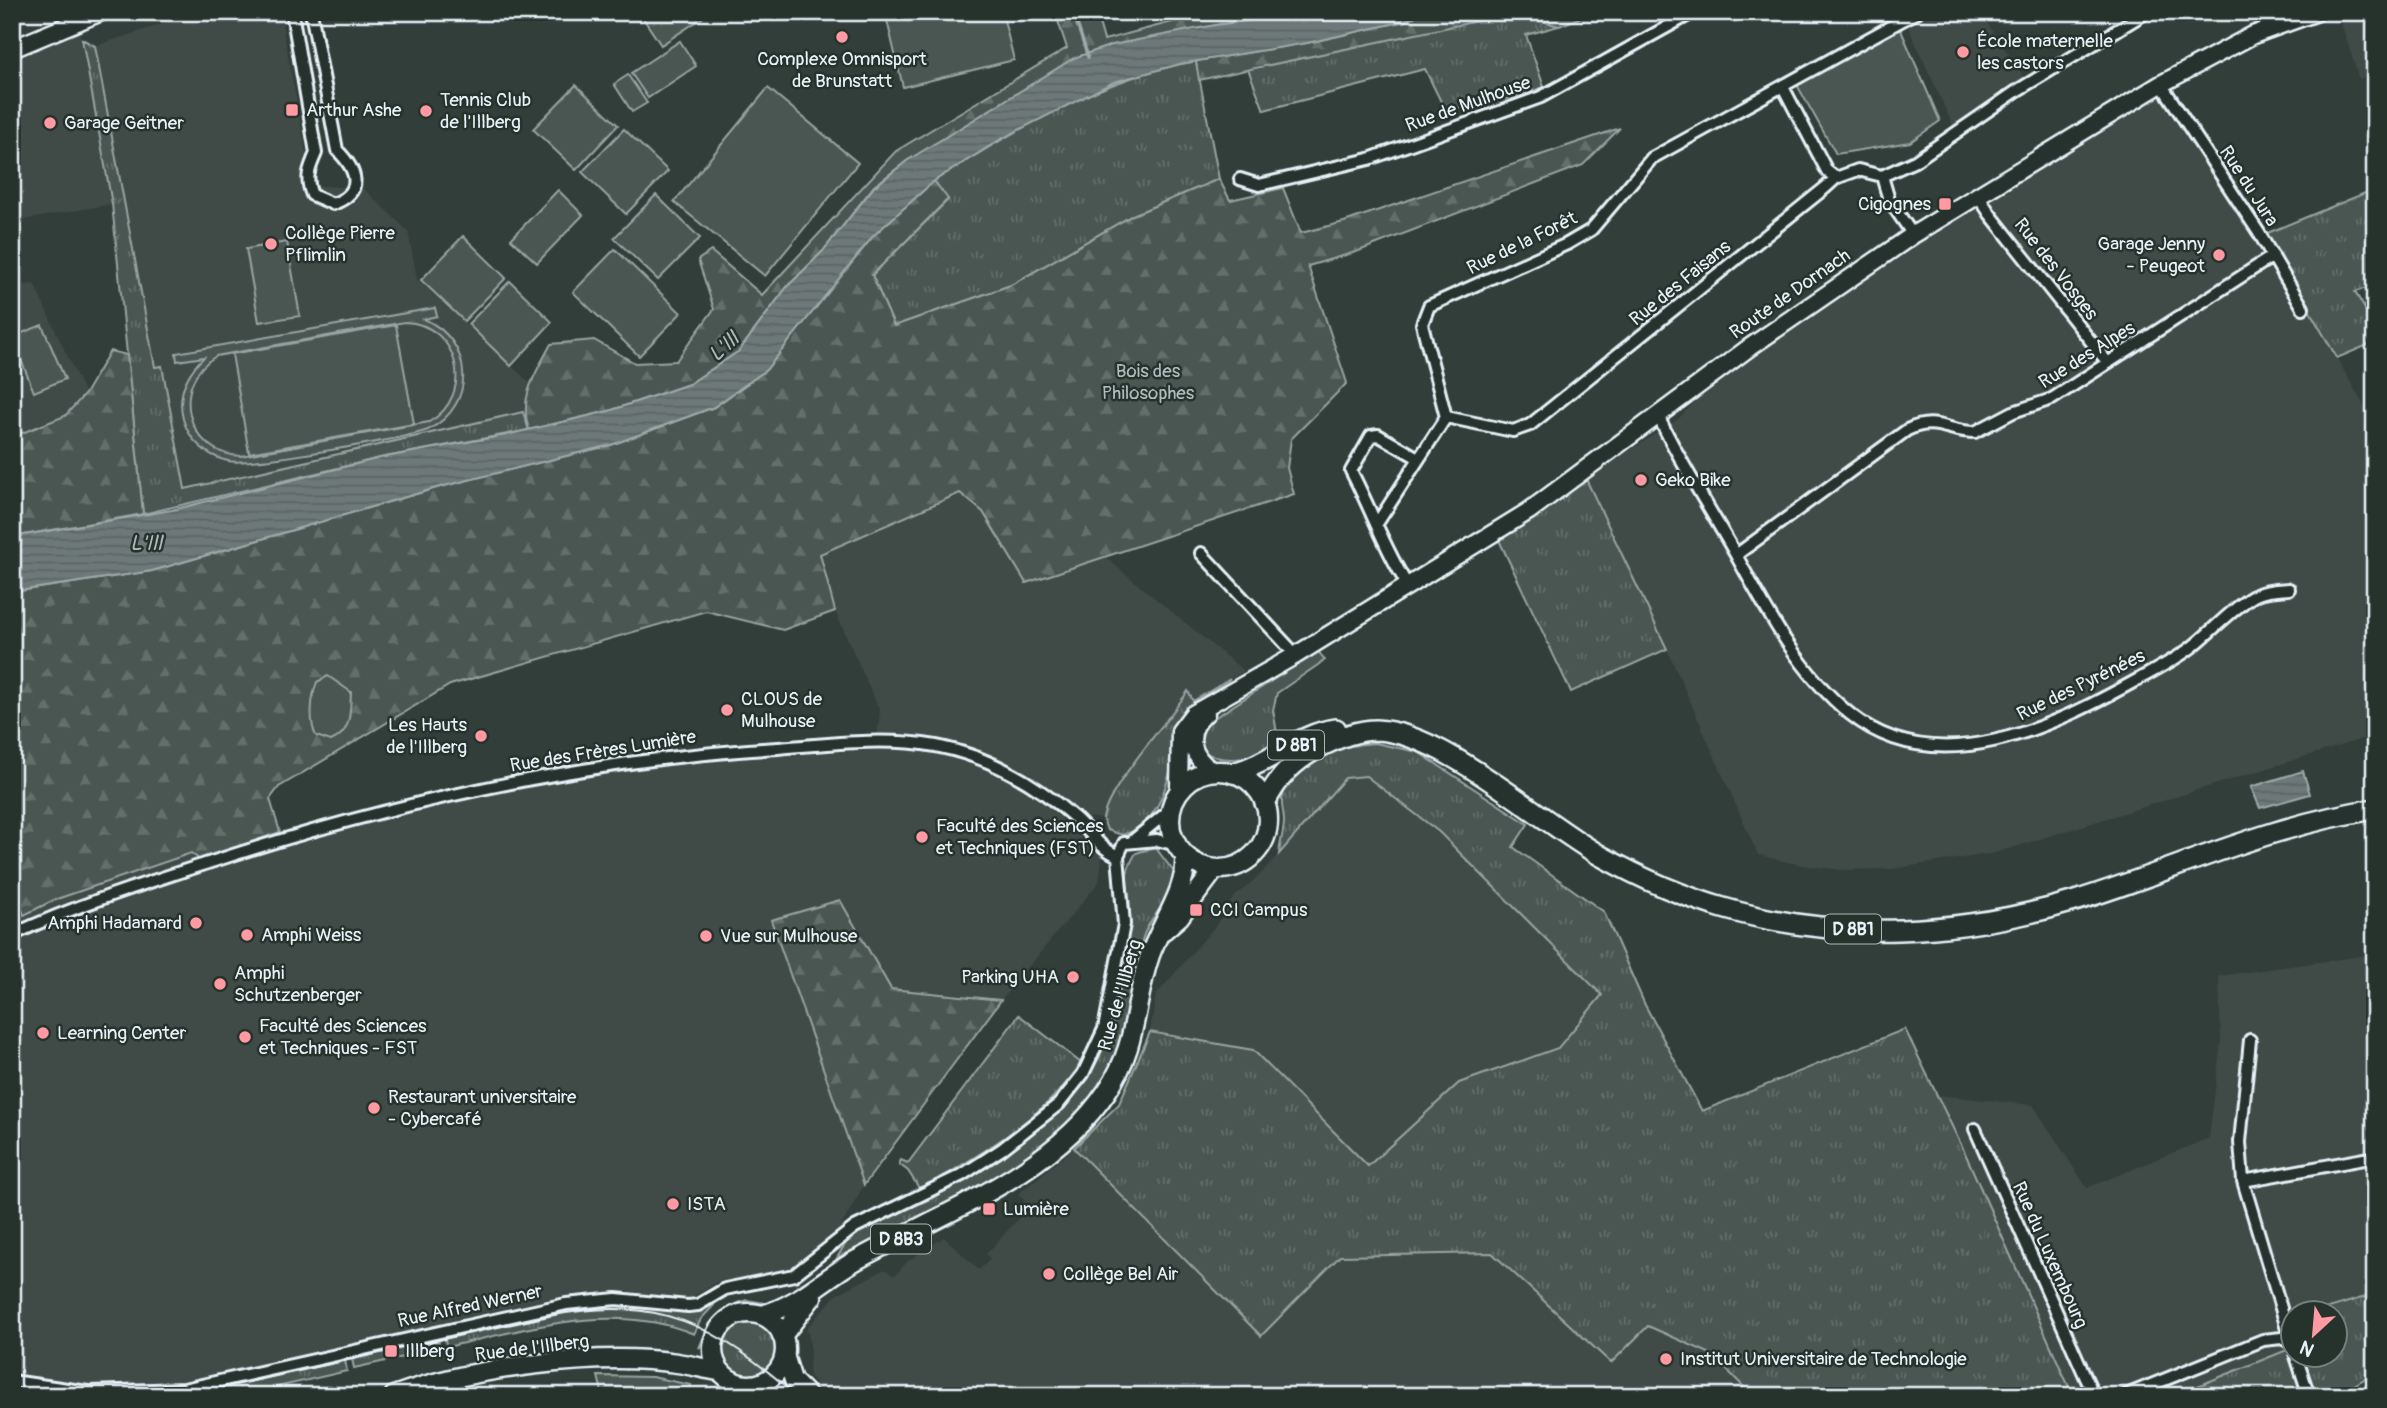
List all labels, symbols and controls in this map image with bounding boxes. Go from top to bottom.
marker: Complexe Omnisport de Brunstatt [834,29,850,45]
place label: École maternelle les castors [1977,29,2114,75]
marker: École maternelle les castors [1955,44,1971,60]
place label: Complexe Omnisport de Brunstatt [757,47,927,93]
street label: Rue de Mulhouse [1402,70,1534,138]
place label: Tennis Club de l'Illberg [440,88,531,134]
place label: Arthur Ashe [306,98,402,122]
marker: Arthur Ashe [284,102,300,118]
marker: Tennis Club de l'Illberg [418,103,434,119]
place label: Garage Geitner [64,111,184,135]
marker: Garage Geitner [42,115,58,131]
street label: Rue du Jura [2214,141,2284,231]
place label: Cigognes [1858,192,1931,216]
marker: Cigognes [1937,196,1953,212]
street label: Rue de la Forêt [1463,206,1581,280]
street label: Rue des Vosges [2009,213,2104,325]
place label: Collège Pierre Pflimlin [285,221,396,267]
place label: Garage Jenny - Peugeot [2098,232,2205,278]
street label: Rue des Faisans [1624,234,1736,331]
marker: Collège Pierre Pflimlin [263,236,279,252]
street label: Route de Dornach [1725,243,1855,345]
marker: Garage Jenny - Peugeot [2211,247,2227,263]
street label: Rue des Alpes [2034,316,2140,394]
water label: L'Ill [703,325,746,368]
park label: Bois des Philosophes [1102,359,1195,405]
place label: Geko Bike [1655,468,1731,492]
marker: Geko Bike [1633,472,1649,488]
water label: L'Ill [130,530,164,557]
street label: Rue des Pyrénées [2013,643,2150,726]
place label: CLOUS de Mulhouse [741,687,823,733]
marker: CLOUS de Mulhouse [719,702,735,718]
place label: Les Hauts de l'Illberg [386,713,468,759]
street label: Rue des Frères Lumière [508,724,698,778]
marker: Les Hauts de l'Illberg [473,728,489,744]
road number: D 8B1 [1268,730,1324,760]
place label: Faculté des Sciences et Techniques (FST) [936,814,1104,860]
marker: Faculté des Sciences et Techniques (FST) [914,829,930,845]
place label: CCI Campus [1210,898,1308,922]
marker: CCI Campus [1188,902,1204,918]
place label: Amphi Hadamard [47,911,182,935]
road number: D 8B1 [1825,914,1881,944]
marker: Amphi Hadamard [188,915,204,931]
place label: Amphi Weiss [261,923,362,947]
place label: Vue sur Mulhouse [720,924,858,948]
marker: Amphi Weiss [239,927,255,943]
marker: Vue sur Mulhouse [698,928,714,944]
street label: Rue de l'Illberg [1093,937,1147,1053]
place label: Amphi Schutzenberger [234,961,362,1007]
place label: Parking UHA [961,965,1059,989]
marker: Parking UHA [1065,969,1081,985]
marker: Amphi Schutzenberger [212,976,228,992]
place label: Faculté des Sciences et Techniques - FST [259,1014,427,1060]
place label: Learning Center [57,1021,186,1045]
marker: Learning Center [35,1025,51,1041]
marker: Faculté des Sciences et Techniques - FST [237,1029,253,1045]
place label: Restaurant universitaire - Cybercafé [388,1085,577,1131]
marker: Restaurant universitaire - Cybercafé [366,1100,382,1116]
street label: Rue du Luxembourg [2007,1178,2093,1332]
place label: ISTA [687,1192,726,1216]
marker: ISTA [665,1196,681,1212]
place label: Lumière [1003,1197,1069,1221]
marker: Lumière [981,1201,997,1217]
road number: D 8B3 [871,1224,931,1254]
place label: Collège Bel Air [1063,1262,1179,1286]
marker: Collège Bel Air [1041,1266,1057,1282]
street label: Rue Alfred Werner [396,1279,545,1333]
north arrow [2278,1300,2348,1370]
street label: Rue de l'Illberg [474,1329,590,1367]
text: N [2296,1335,2318,1362]
place label: Illberg [405,1339,454,1363]
marker: Illberg [383,1343,399,1359]
place label: Institut Universitaire de Technologie [1680,1347,1967,1371]
marker: Institut Universitaire de Technologie [1658,1351,1674,1367]

